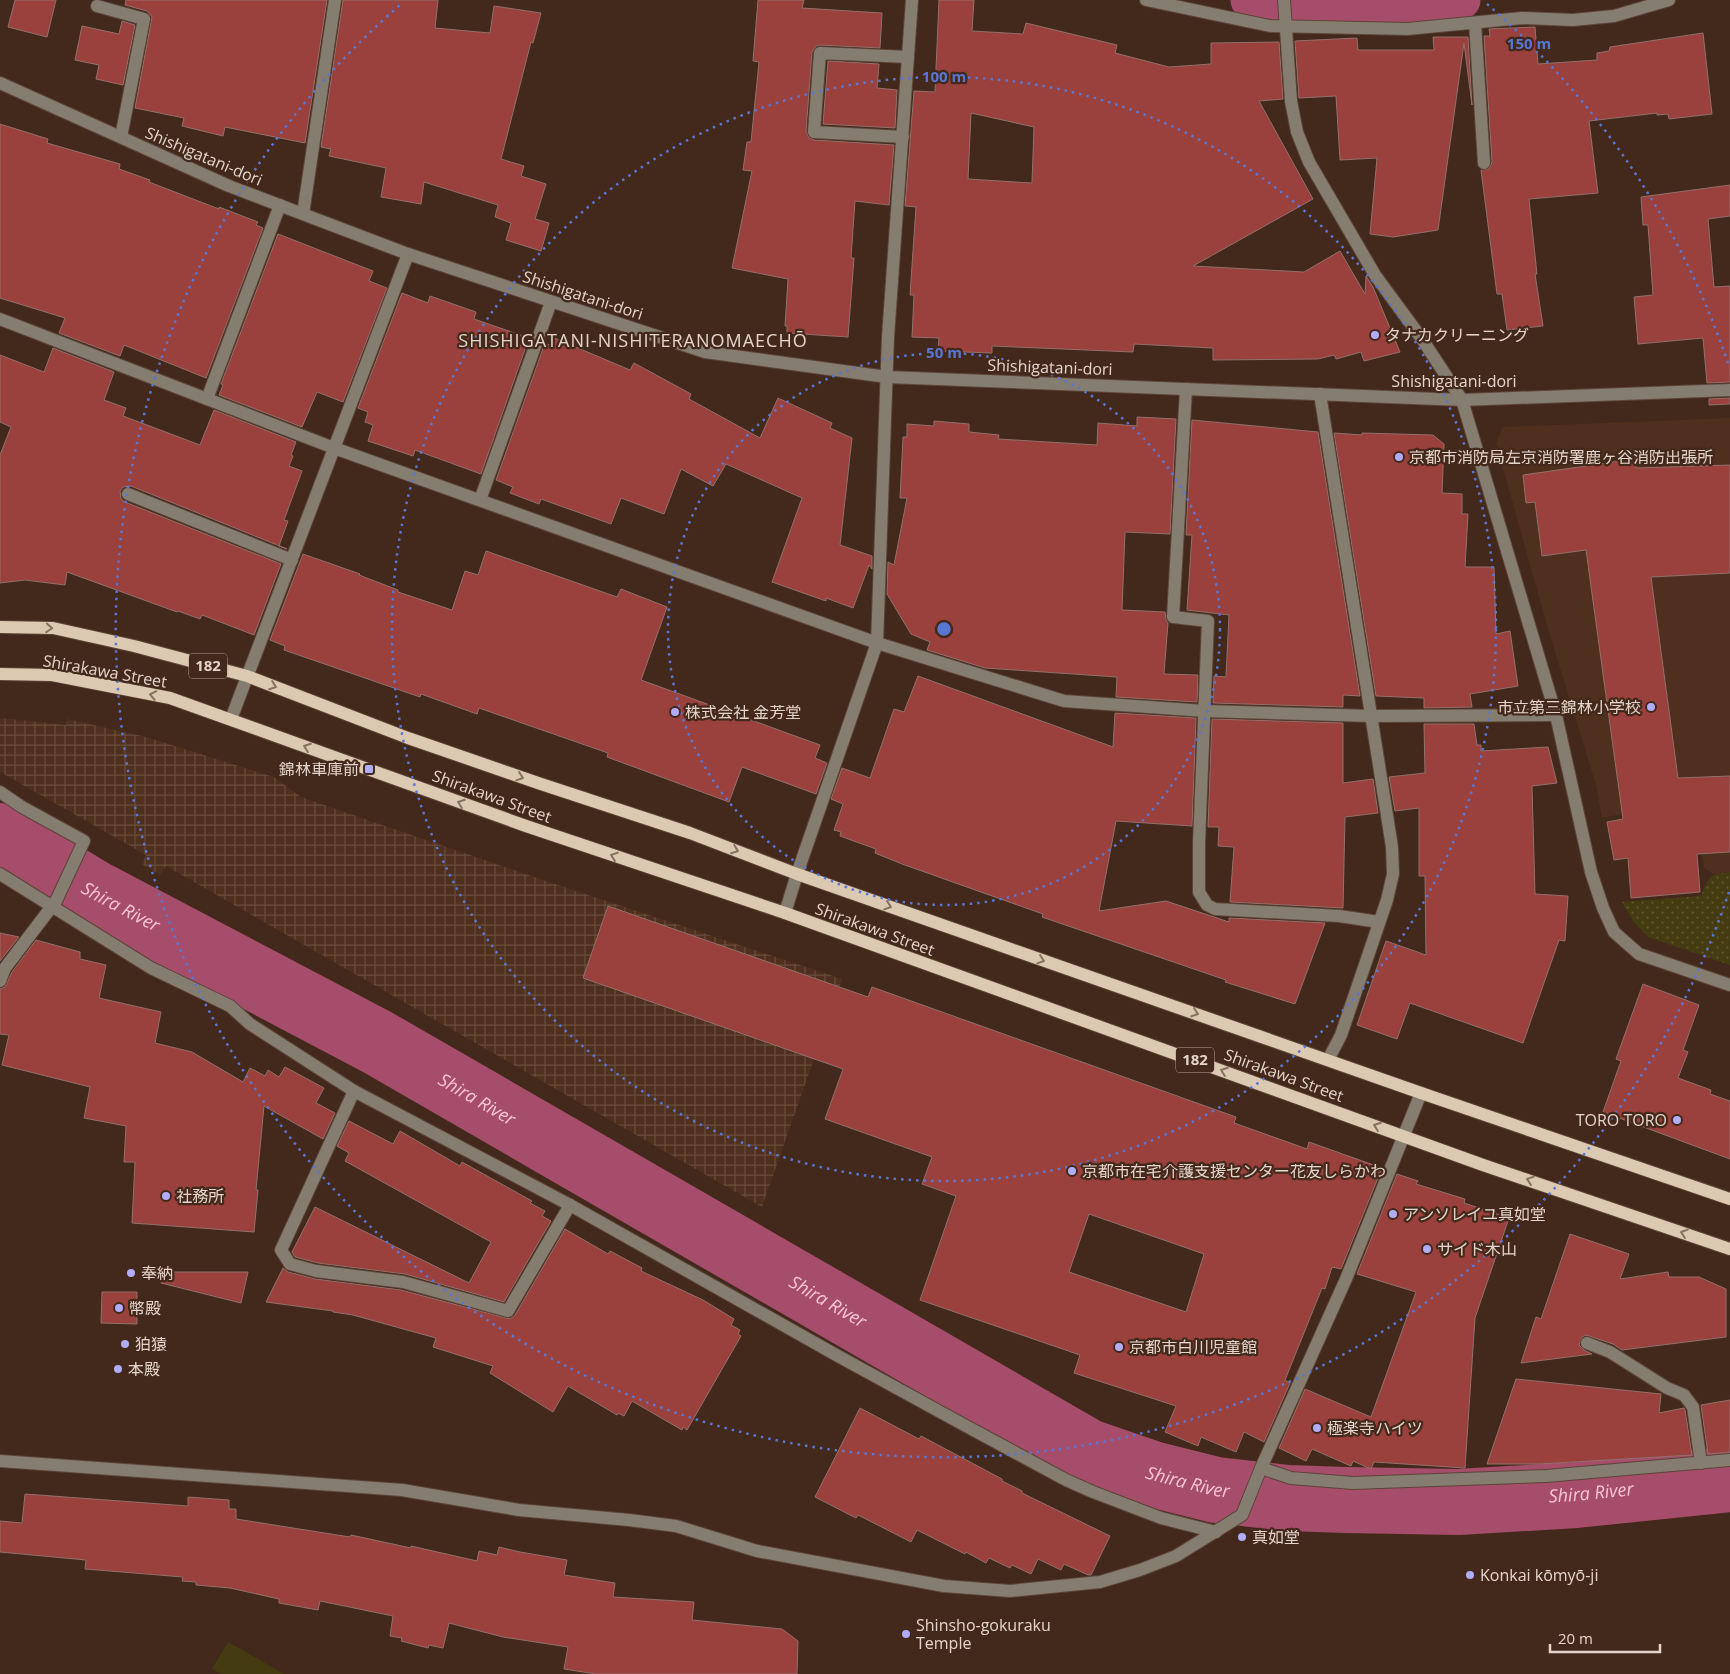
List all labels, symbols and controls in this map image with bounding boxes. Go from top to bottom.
text: 150 m [1507,33,1551,53]
text: 100 m [922,66,966,86]
street label: Shishigatani-dori [142,121,266,191]
street label: Shishigatani-dori [520,265,646,325]
place label: タナカクリーニング [1385,324,1529,346]
district label: SHISHIGATANI-NISHITERANOMAECHŌ [458,328,808,352]
marker: タナカクリーニング [1369,329,1381,341]
text: 50 m [926,342,962,362]
street label: Shishigatani-dori [987,354,1113,380]
street label: Shishigatani-dori [1391,370,1517,392]
place label: 京都市消防局左京消防署鹿ヶ谷消防出張所 [1409,446,1713,468]
marker: 京都市消防局左京消防署鹿ヶ谷消防出張所 [1393,451,1405,463]
centre of rings [935,620,953,638]
one-way arrow [45,622,53,633]
street label: Shirakawa Street [41,649,169,693]
road number: 182 [189,654,227,678]
one-way arrow [269,680,277,690]
one-way arrow [149,690,157,701]
place label: 市立第三錦林小学校 [1497,696,1641,718]
place label: 株式会社 金芳堂 [685,701,801,723]
marker: 市立第三錦林小学校 [1645,701,1657,713]
marker: 株式会社 金芳堂 [669,706,681,718]
one-way arrow [303,742,312,752]
place label: 錦林車庫前 [279,758,359,780]
marker: 錦林車庫前 [363,763,375,775]
street label: Shirakawa Street [429,764,555,828]
one-way arrow [516,771,524,781]
one-way arrow [457,799,466,809]
one-way arrow [730,844,739,854]
one-way arrow [611,852,619,862]
water label: Shira River [77,876,165,937]
street label: Shirakawa Street [812,897,938,961]
one-way arrow [883,900,892,910]
one-way arrow [1036,954,1045,964]
one-way arrow [1190,1007,1198,1017]
street label: Shirakawa Street [1221,1043,1347,1107]
road number: 182 [1176,1048,1214,1072]
water label: Shira River [434,1067,521,1131]
one-way arrow [1221,1067,1229,1077]
place label: TORO TORO [1576,1109,1667,1131]
marker: TORO TORO [1671,1114,1683,1126]
one-way arrow [1373,1122,1382,1132]
place label: 京都市在宅介護支援センター花友しらかわ [1082,1160,1386,1182]
marker: 京都市在宅介護支援センター花友しらかわ [1066,1165,1078,1177]
one-way arrow [1526,1176,1535,1186]
place label: 社務所 [176,1185,224,1207]
marker: 社務所 [160,1190,172,1202]
place label: アンソレイユ真如堂 [1403,1203,1546,1225]
marker: アンソレイユ真如堂 [1387,1208,1399,1220]
one-way arrow [1680,1229,1689,1239]
place label: サイド木山 [1437,1238,1517,1260]
marker: サイド木山 [1421,1243,1433,1255]
place label: 奉納 [141,1262,173,1284]
marker: 奉納 [125,1267,137,1279]
water label: Shira River [785,1269,872,1333]
place label: 幣殿 [129,1297,161,1319]
marker: 幣殿 [113,1302,125,1314]
place label: 狛猿 [135,1333,167,1355]
place label: 京都市白川児童館 [1129,1336,1257,1358]
marker: 狛猿 [119,1338,131,1350]
marker: 京都市白川児童館 [1113,1341,1125,1353]
place label: 本殿 [128,1358,160,1380]
marker: 本殿 [112,1363,124,1375]
place label: 極楽寺ハイツ [1327,1417,1423,1439]
marker: 極楽寺ハイツ [1311,1422,1323,1434]
water label: Shira River [1143,1460,1232,1503]
water label: Shira River [1548,1476,1635,1508]
place label: 真如堂 [1252,1526,1300,1548]
marker: 真如堂 [1236,1531,1248,1543]
place label: Konkai kōmyō-ji [1480,1564,1598,1586]
marker: Konkai kōmyō-ji [1464,1569,1476,1581]
place label: Shinsho-gokuraku Temple [916,1614,1051,1654]
scale bar [1550,1622,1660,1654]
marker: Shinsho-gokuraku Temple [900,1628,912,1640]
text: 20 m [1558,1628,1593,1648]

